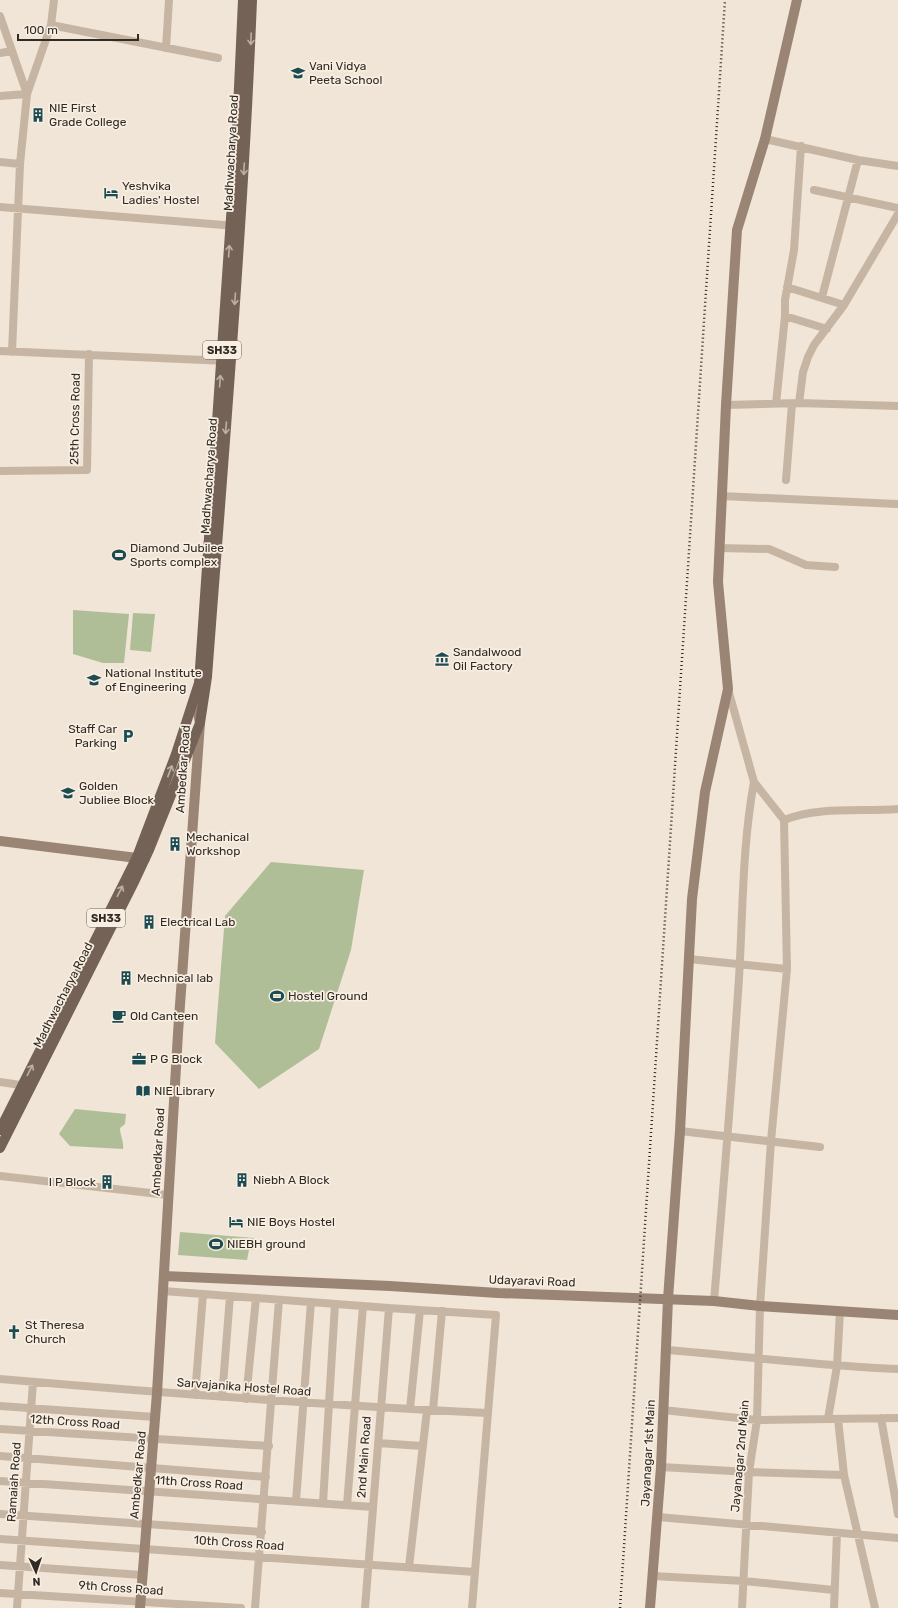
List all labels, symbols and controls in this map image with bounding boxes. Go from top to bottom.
scale bar [18,16,138,42]
text: 100 m [24,23,58,37]
one-way arrow [247,32,254,45]
place label: Vani Vidya Peeta School [309,59,382,87]
school or university icon: Vani Vidya Peeta School [290,65,306,81]
street label: Madhwacharya Road [221,95,241,211]
place label: NIE First Grade College [49,101,127,129]
building icon: NIE First Grade College [30,107,46,123]
one-way arrow [240,162,247,175]
place label: Yeshvika Ladies' Hostel [122,179,200,207]
hotel icon: Yeshvika Ladies' Hostel [103,185,119,201]
one-way arrow [225,245,232,258]
one-way arrow [232,292,239,305]
road number: SH33 [203,341,241,359]
street label: 25th Cross Road [67,373,83,465]
one-way arrow [217,375,224,388]
street label: Madhwacharya Road [198,418,220,534]
one-way arrow [223,421,230,434]
place label: Diamond Jubilee Sports complex [130,541,224,569]
sports icon: Diamond Jubilee Sports complex [111,547,127,563]
place label: Sandalwood Oil Factory [453,645,521,673]
museum icon: Sandalwood Oil Factory [434,651,450,667]
place label: National Institute of Engineering [105,666,202,694]
school or university icon: National Institute of Engineering [86,672,102,688]
place label: Staff Car Parking [68,722,117,750]
street label: Ambedkar Road [173,725,193,813]
parking icon: Staff Car Parking [120,728,136,744]
one-way arrow [166,765,174,777]
place label: Golden Jubliee Block [79,779,155,807]
school or university icon: Golden Jubliee Block [60,785,76,801]
place label: Mechanical Workshop [186,830,249,858]
building icon: Mechanical Workshop [167,836,183,852]
one-way arrow [117,885,124,897]
road number: SH33 [87,909,125,927]
building icon: Electrical Lab [141,914,157,930]
place label: Electrical Lab [160,915,235,929]
street label: Madhwacharya Road [30,940,96,1050]
building icon: Mechnical lab [118,970,134,986]
place label: Mechnical lab [137,971,213,985]
sports icon: Hostel Ground [269,988,285,1004]
place label: Hostel Ground [288,989,368,1003]
cafe icon: Old Canteen [111,1008,127,1024]
place label: Old Canteen [130,1009,198,1023]
office icon: P G Block [131,1051,147,1067]
place label: P G Block [150,1052,203,1066]
one-way arrow [27,1064,35,1076]
library icon: NIE Library [135,1083,151,1099]
place label: NIE Library [154,1084,215,1098]
street label: Ambedkar Road [149,1108,167,1196]
building icon: Niebh A Block [234,1172,250,1188]
place label: Niebh A Block [253,1173,330,1187]
building icon: I P Block [99,1174,115,1190]
place label: I P Block [49,1175,97,1189]
hotel icon: NIE Boys Hostel [228,1214,244,1230]
place label: NIE Boys Hostel [247,1215,335,1229]
sports icon: NIEBH ground [208,1236,224,1252]
place label: NIEBH ground [227,1237,306,1251]
street label: Udayaravi Road [488,1272,576,1290]
place label: St Theresa Church [25,1318,84,1346]
church icon: St Theresa Church [6,1324,22,1340]
street label: Sarvajanika Hostel Road [176,1375,312,1399]
street label: Jayanagar 1st Main [638,1399,658,1507]
street label: Jayanagar 2nd Main [728,1399,752,1513]
street label: 12th Cross Road [30,1412,120,1432]
street label: 2nd Main Road [354,1416,374,1498]
street label: Ambedkar Road [127,1431,149,1519]
street label: Ramaiah Road [4,1442,24,1522]
street label: 11th Cross Road [155,1473,243,1493]
street label: 10th Cross Road [193,1533,285,1553]
north arrow [16,1552,56,1592]
text: N [32,1575,41,1588]
street label: 9th Cross Road [78,1578,164,1598]

